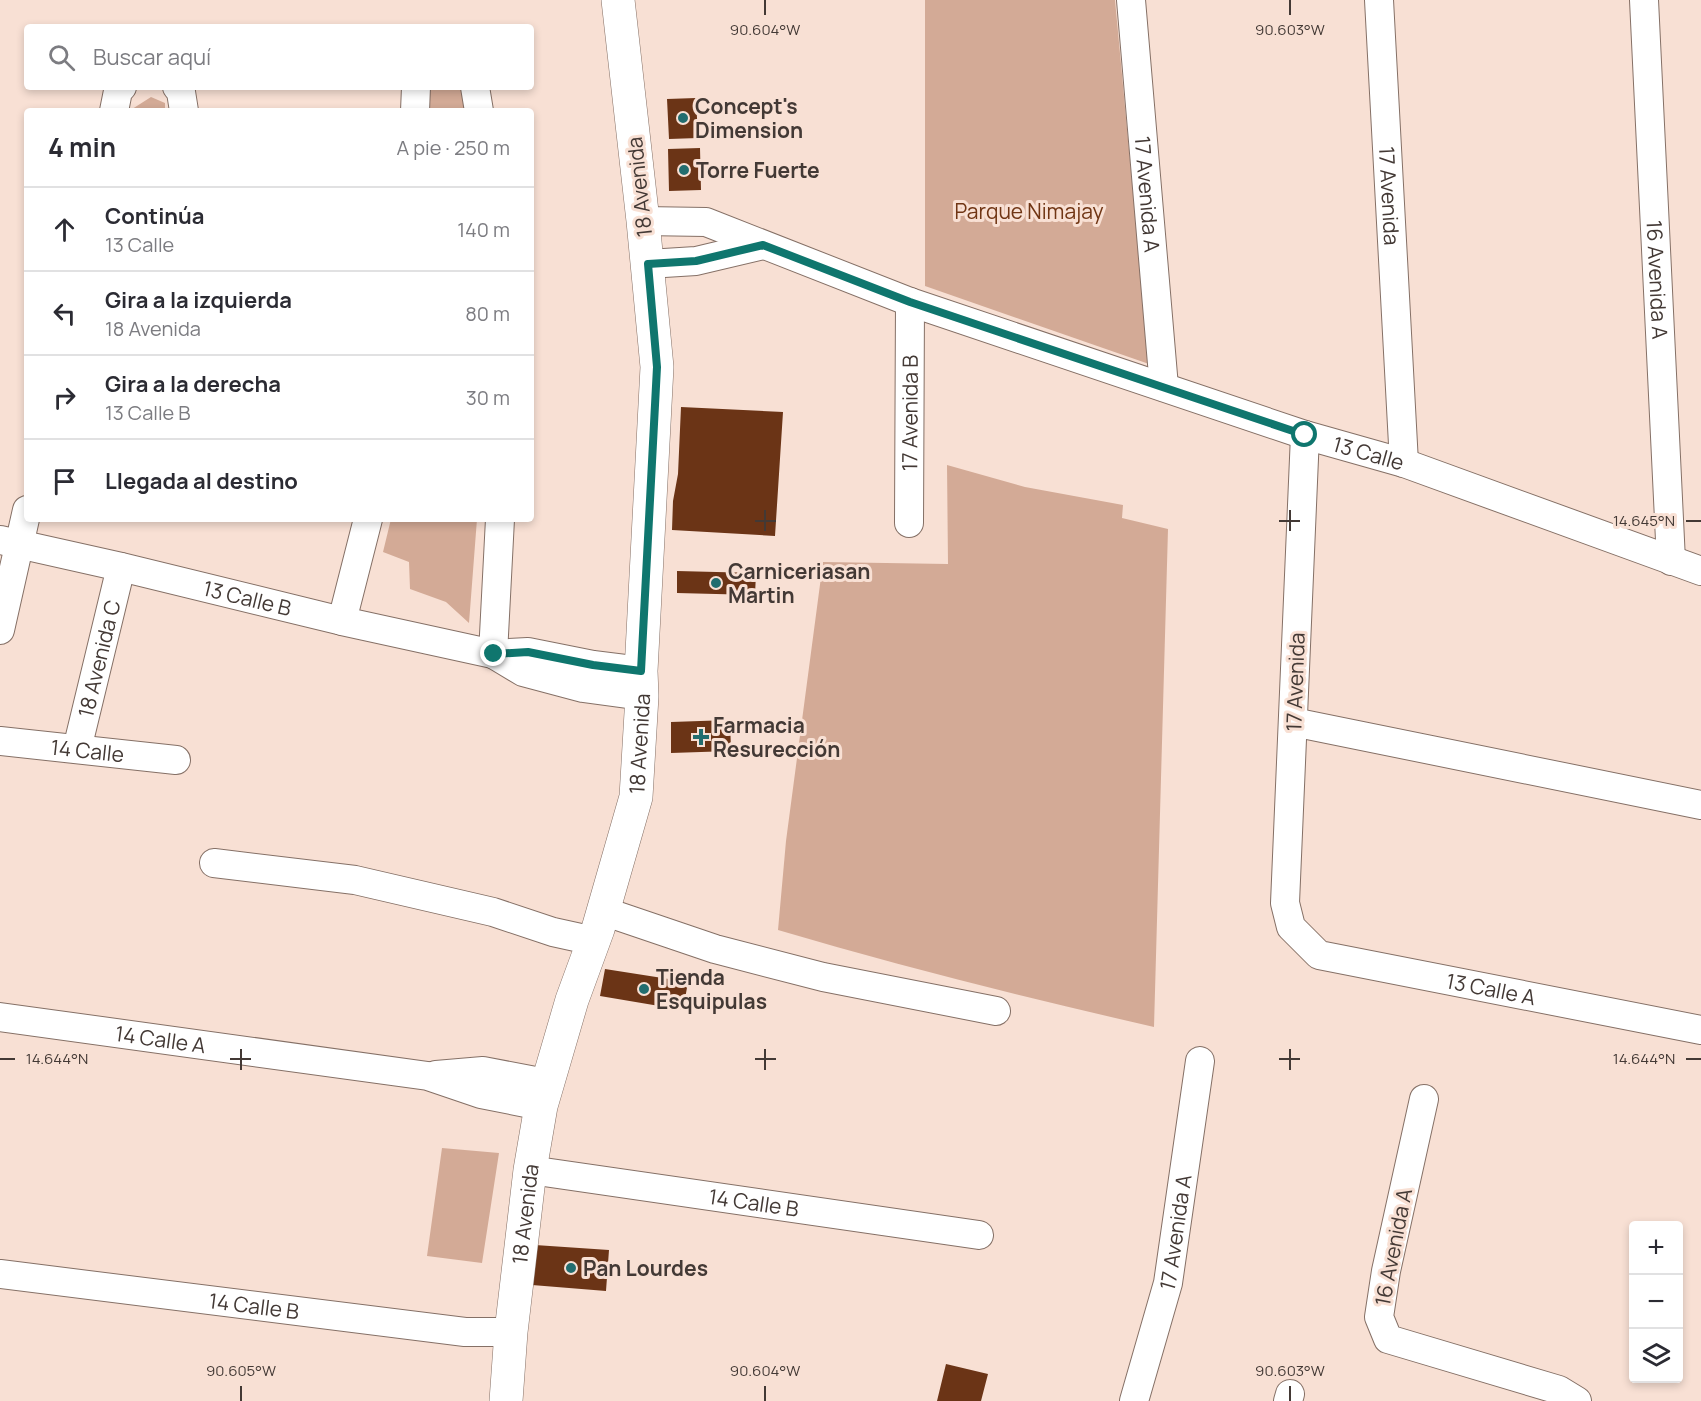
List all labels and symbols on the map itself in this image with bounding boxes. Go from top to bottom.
text: 90.604°W [730,19,800,40]
text: 90.603°W [1255,19,1325,40]
place label: Concept's Dimension [695,92,803,144]
marker: Concept's Dimension [676,111,690,125]
street label: 18 Avenida [620,135,658,239]
street label: 17 Avenida A [1129,135,1166,254]
street label: 17 Avenida [1373,145,1406,246]
place label: Torre Fuerte [696,156,820,184]
marker: Torre Fuerte [677,163,691,177]
park label: Parque Nimajay [955,197,1103,225]
street label: 16 Avenida A [1641,219,1674,340]
street label: 17 Avenida B [895,355,924,471]
route start [1291,421,1317,447]
street label: 13 Calle [1330,430,1407,476]
text: 14.645°N [1613,510,1675,531]
place label: Carniceriasan Martin [728,557,870,609]
street label: 13 Calle B [200,574,294,622]
marker: Carniceriasan Martin [709,576,723,590]
street label: 18 Avenida C [71,597,127,720]
street label: 17 Avenida [1279,632,1311,732]
route end [480,640,506,666]
street label: 18 Avenida [622,693,656,795]
place label: Farmacia Resurección [713,711,840,763]
marker: Farmacia Resurección [694,730,708,744]
street label: 14 Calle [49,733,126,768]
place label: Tienda Esquipulas [656,963,767,1015]
street label: 13 Calle A [1444,966,1538,1011]
marker: Tienda Esquipulas [637,982,651,996]
street label: 14 Calle A [113,1019,208,1059]
text: 14.644°N [26,1048,88,1069]
text: 14.644°N [1613,1048,1675,1069]
street label: 18 Avenida [505,1162,545,1266]
street label: 17 Avenida A [1153,1173,1197,1294]
street label: 14 Calle B [707,1182,801,1223]
street label: 16 Avenida A [1368,1186,1418,1308]
place label: Pan Lourdes [583,1254,708,1282]
marker: Pan Lourdes [564,1261,578,1275]
street label: 14 Calle B [207,1286,301,1325]
text: 90.605°W [206,1360,276,1381]
text: 90.604°W [730,1360,800,1381]
text: 90.603°W [1255,1360,1325,1381]

